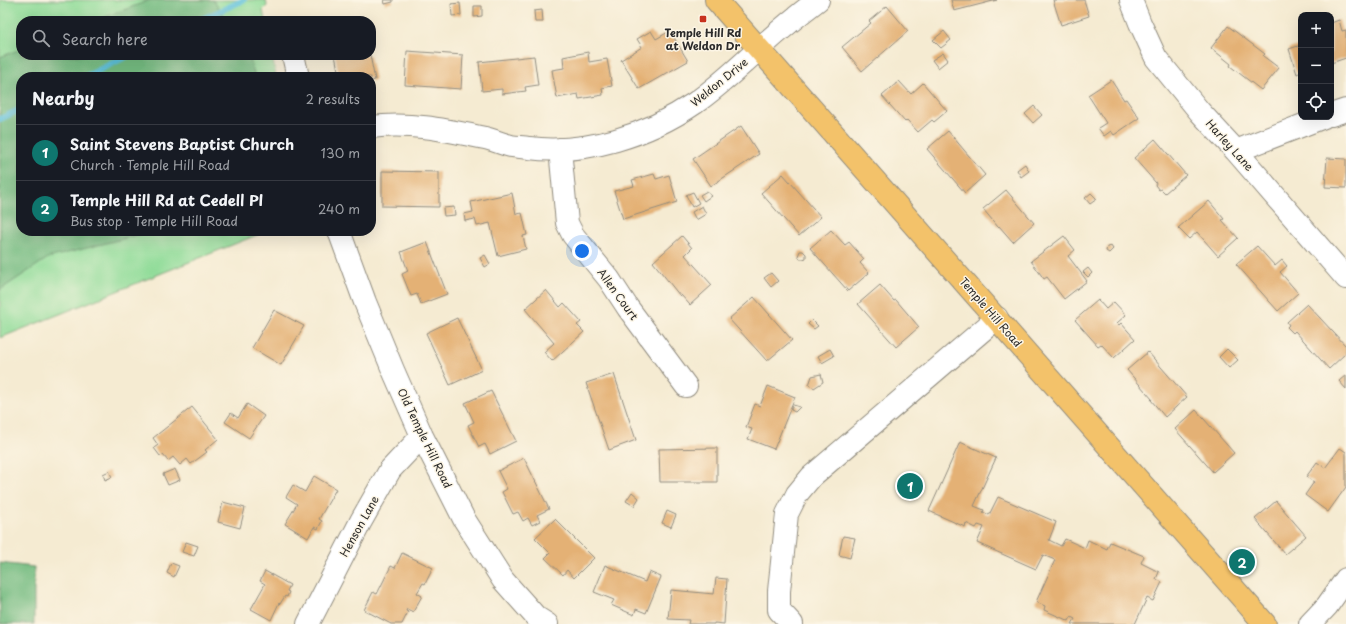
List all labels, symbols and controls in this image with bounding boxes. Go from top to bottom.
map controls [1298,12,1334,120]
button: + [1298,12,1334,48]
marker: Temple Hill Rd at Weldon Dr [698,14,708,24]
search box [16,16,376,60]
place label: Temple Hill Rd at Weldon Dr [665,24,742,54]
icon: search [30,27,52,49]
text: Search here [62,27,148,50]
button: − [1298,48,1334,84]
street label: Weldon Drive [687,53,752,111]
button: locate [1298,84,1334,120]
text: Nearby [32,85,94,111]
text: 2 results [306,89,360,108]
street label: Harley Lane [1202,115,1258,175]
text: Saint Stevens Baptist Church [70,132,294,155]
text: 1 [42,143,48,162]
text: 130 m [321,143,360,162]
text: Church · Temple Hill Road [70,155,230,174]
text: Temple Hill Rd at Cedell Pl [70,188,263,211]
text: 2 [40,199,50,218]
text: 240 m [318,199,360,218]
text: Bus stop · Temple Hill Road [70,211,238,230]
your location [572,241,592,261]
street label: Allen Court [593,265,643,324]
street label: Temple Hill Road [956,273,1026,351]
street label: Old Temple Hill Road [393,385,457,491]
pin: 1 [897,471,923,501]
street label: Henson Lane [335,492,383,560]
pin: 2 [1229,547,1255,577]

